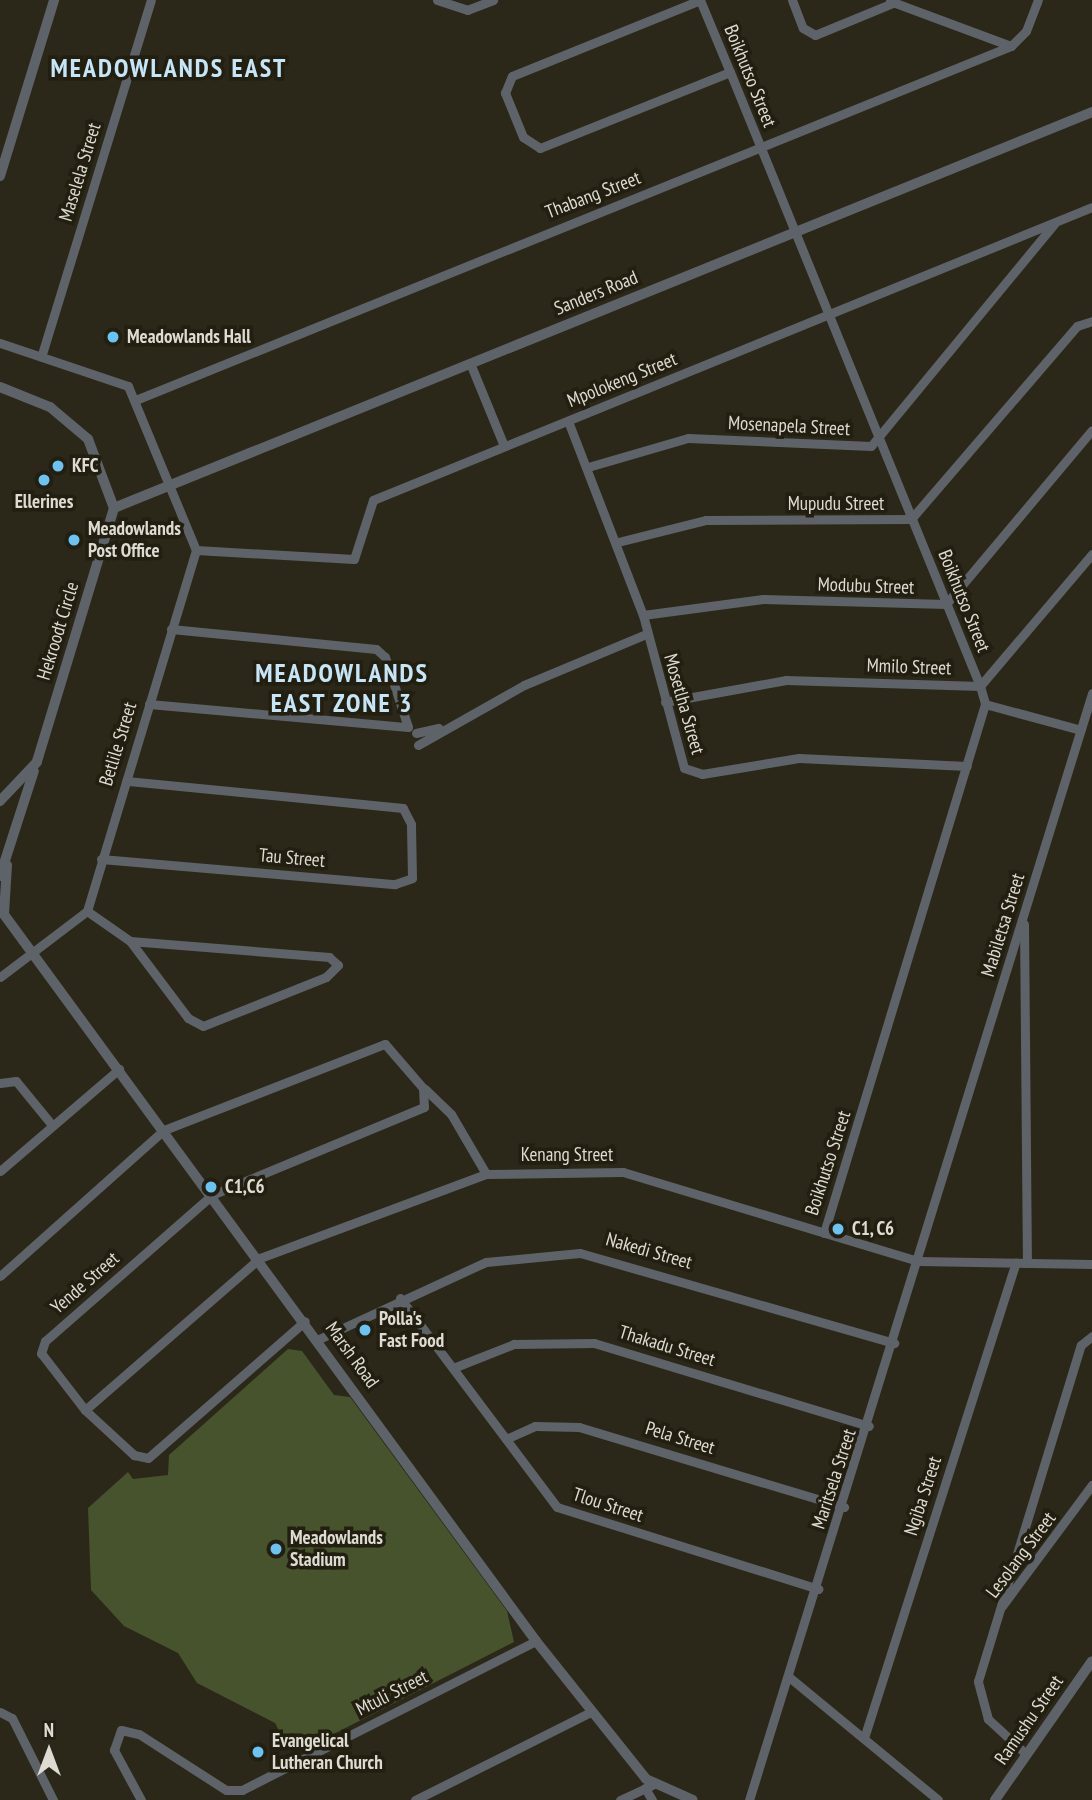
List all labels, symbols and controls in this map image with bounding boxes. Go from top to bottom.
street label: Boikhutso Street [719,21,781,131]
district label: MEADOWLANDS EAST [53,52,285,84]
street label: Maselela Street [54,120,106,224]
street label: Thabang Street [542,166,644,224]
street label: Sanders Road [551,266,641,320]
place label: Meadowlands Hall [127,326,251,348]
marker: Meadowlands Hall [105,329,121,345]
street label: Mpolokeng Street [564,348,680,412]
street label: Mosenapela Street [727,411,851,441]
place label: KFC [72,455,99,477]
marker: KFC [50,458,66,474]
marker: Ellerines [36,472,52,488]
place label: Ellerines [15,491,73,513]
street label: Mupudu Street [788,493,884,515]
place label: Meadowlands Post Office [88,518,181,562]
marker: Meadowlands Post Office [66,532,82,548]
street label: Boikhutso Street [933,546,995,656]
street label: Modubu Street [817,573,915,599]
street label: Hekroodt Circle [32,579,84,683]
street label: Mosetlha Street [659,651,709,757]
street label: Mmilo Street [866,654,952,680]
district label: MEADOWLANDS EAST ZONE 3 [257,657,427,718]
street label: Betlile Street [94,699,142,789]
street label: Tau Street [258,844,326,872]
street label: Mabiletsa Street [976,871,1030,979]
street label: Boikhutso Street [800,1108,856,1218]
street label: Kenang Street [521,1144,613,1166]
place label: C1,C6 [225,1176,265,1198]
marker: C1,C6 [203,1179,219,1195]
place label: C1, C6 [852,1218,896,1240]
marker: C1, C6 [830,1221,846,1237]
street label: Nakedi Street [603,1228,695,1274]
street label: Yende Street [46,1247,124,1319]
place label: Polla's Fast Food [379,1308,444,1352]
street label: Marsh Road [320,1318,384,1392]
street label: Thakadu Street [616,1321,718,1371]
marker: Polla's Fast Food [357,1322,373,1338]
street label: Pela Street [643,1417,717,1459]
street label: Maritsela Street [807,1426,861,1532]
street label: Ngiba Street [900,1454,946,1538]
street label: Tlou Street [570,1483,646,1527]
street label: Lesolang Street [981,1508,1061,1602]
place label: Meadowlands Stadium [290,1527,383,1571]
marker: Meadowlands Stadium [268,1541,284,1557]
street label: Mtuli Street [352,1665,432,1721]
street label: Ramushu Street [990,1671,1068,1769]
north arrow [14,1716,84,1786]
text: N [44,1718,54,1742]
place label: Evangelical Lutheran Church [272,1730,383,1774]
marker: Evangelical Lutheran Church [250,1744,266,1760]

